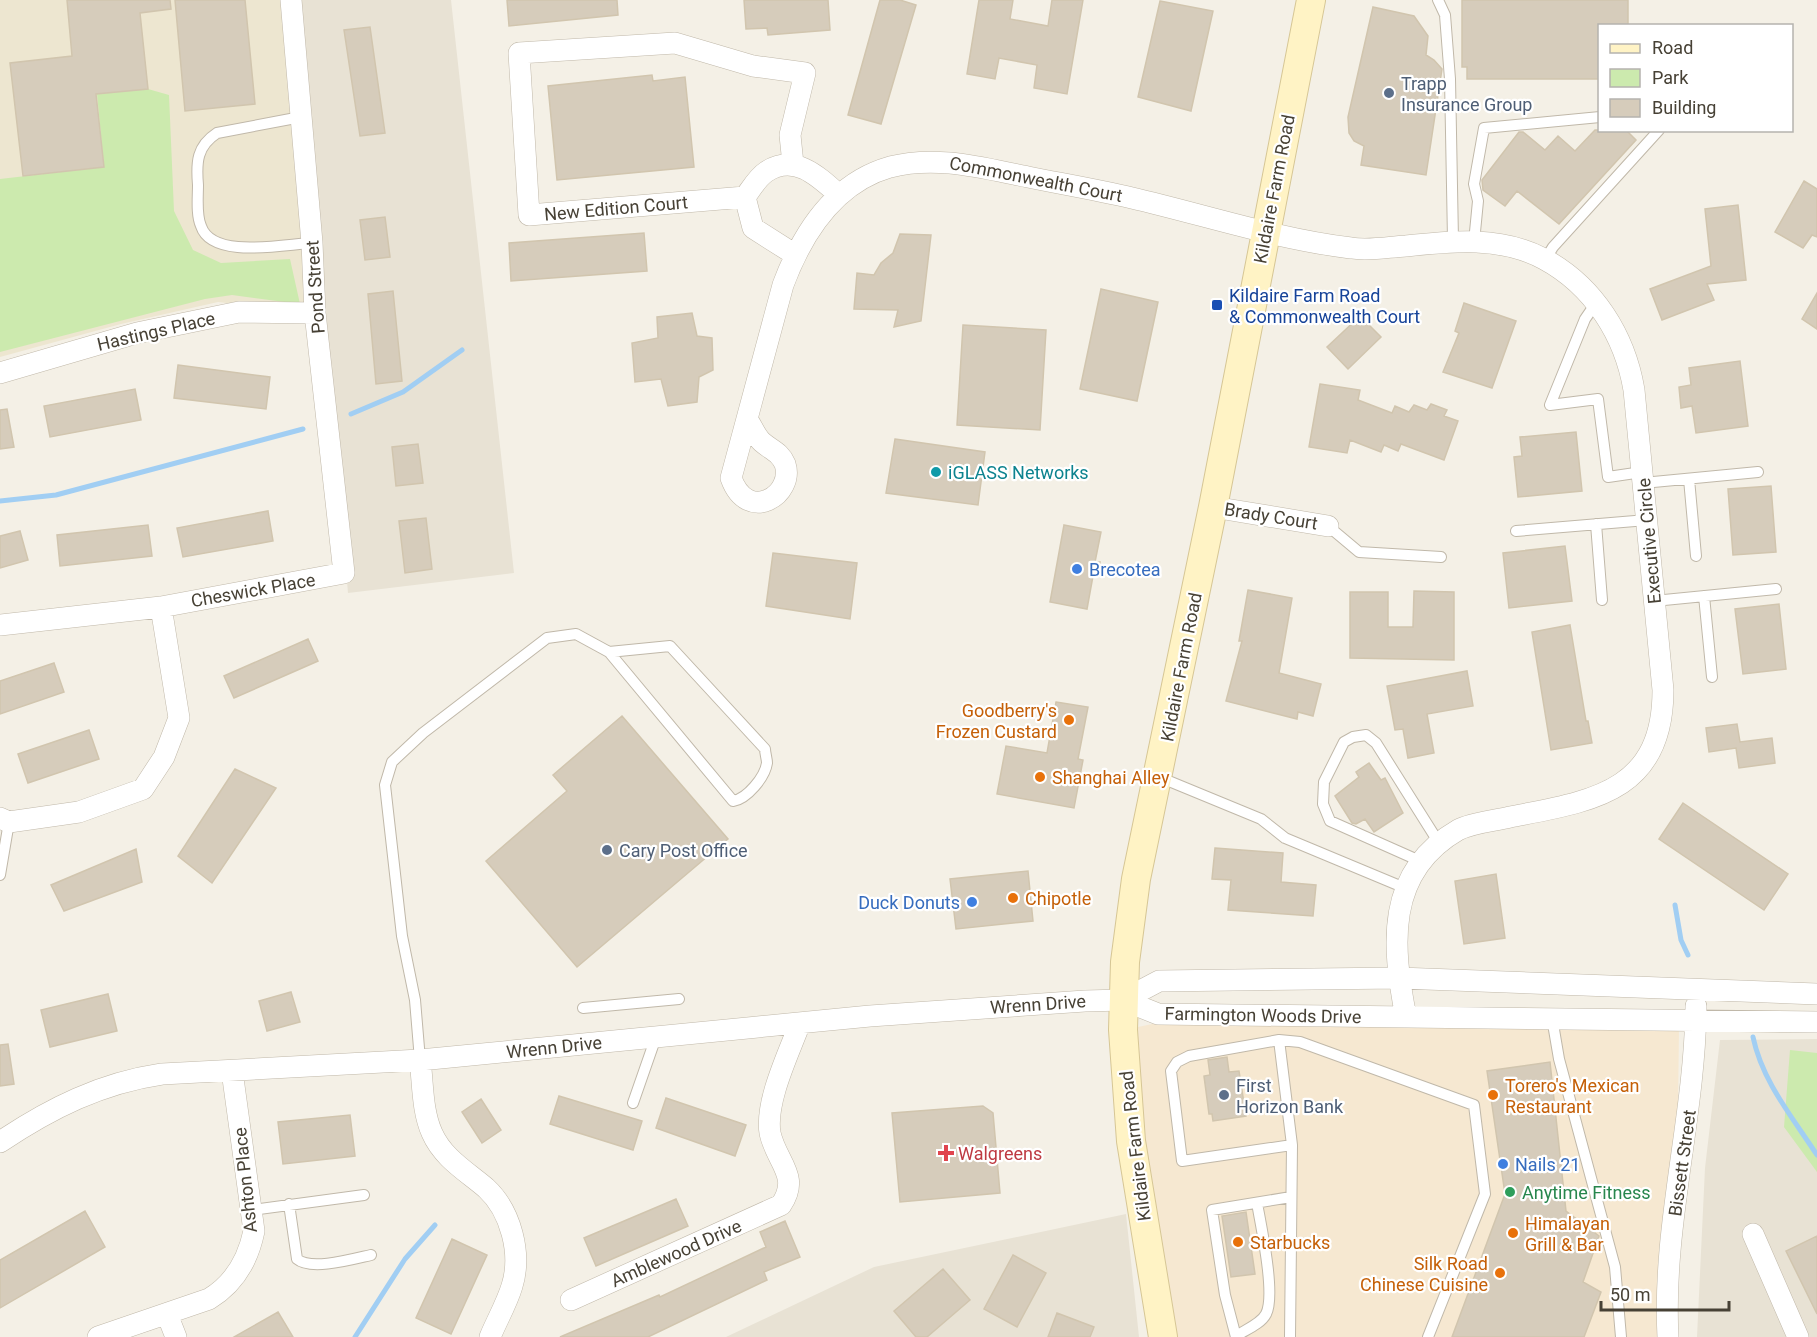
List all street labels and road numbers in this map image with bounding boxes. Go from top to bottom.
street label: Kildaire Farm Road [1249,113,1299,265]
street label: Commonwealth Court [948,152,1124,206]
street label: New Edition Court [543,191,689,225]
street label: Pond Street [301,240,329,334]
street label: Hastings Place [95,307,217,355]
street label: Executive Circle [1633,477,1665,605]
street label: Brady Court [1223,498,1319,534]
street label: Cheswick Place [189,569,317,611]
street label: Kildaire Farm Road [1156,591,1206,743]
street label: Wrenn Drive [989,990,1087,1018]
street label: Farmington Woods Drive [1164,1003,1362,1027]
street label: Wrenn Drive [505,1032,603,1062]
street label: Kildaire Farm Road [1115,1070,1155,1222]
street label: Bissett Street [1664,1108,1700,1218]
street label: Ashton Place [229,1126,261,1234]
street label: Amblewood Drive [607,1215,745,1291]

